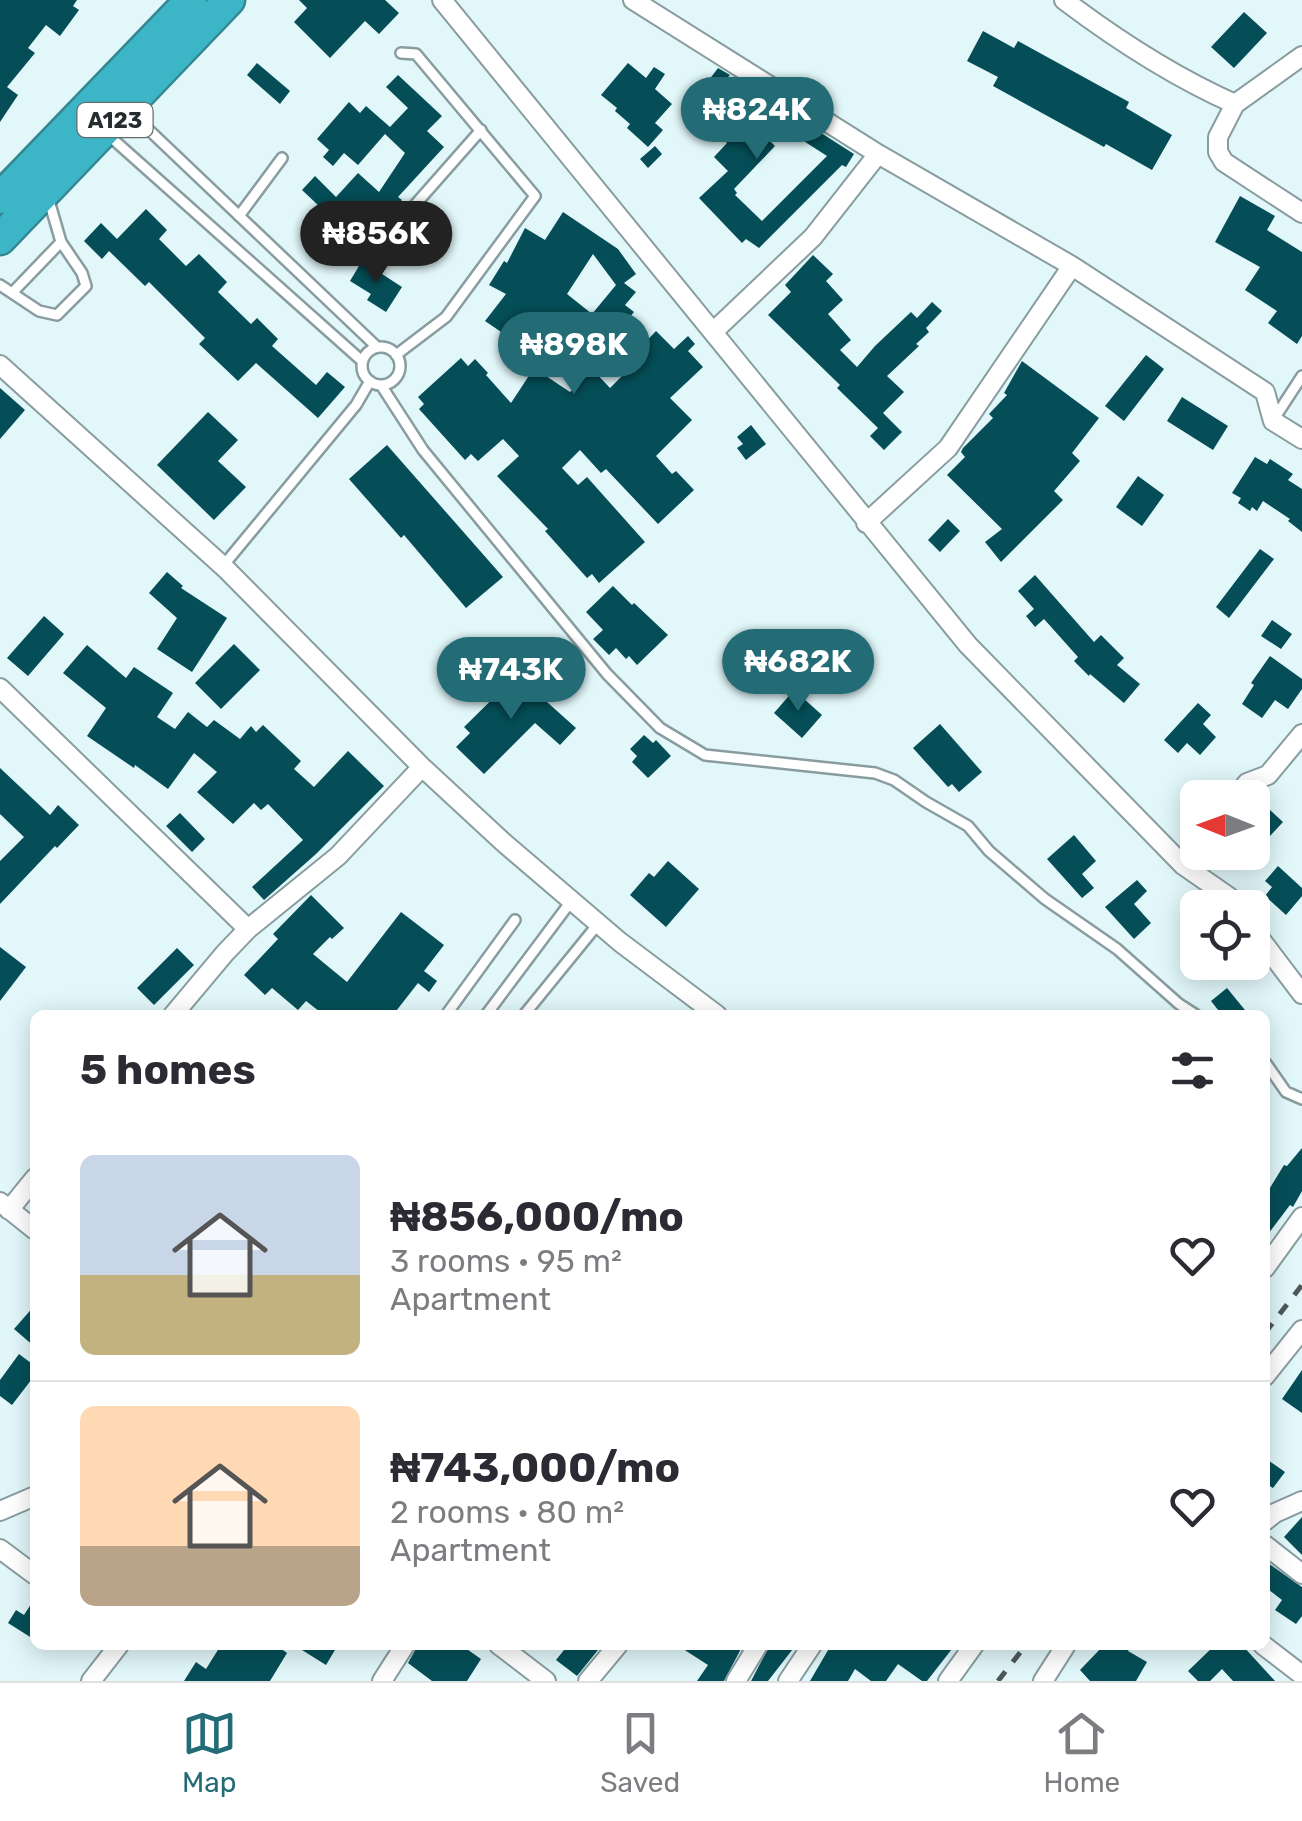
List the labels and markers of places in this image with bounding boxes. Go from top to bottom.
pin: ₦824K [687,77,827,162]
pin: ₦856K [306,201,446,286]
pin: ₦898K [504,312,644,397]
pin: ₦682K [728,629,868,714]
pin: ₦743K [441,637,581,722]

